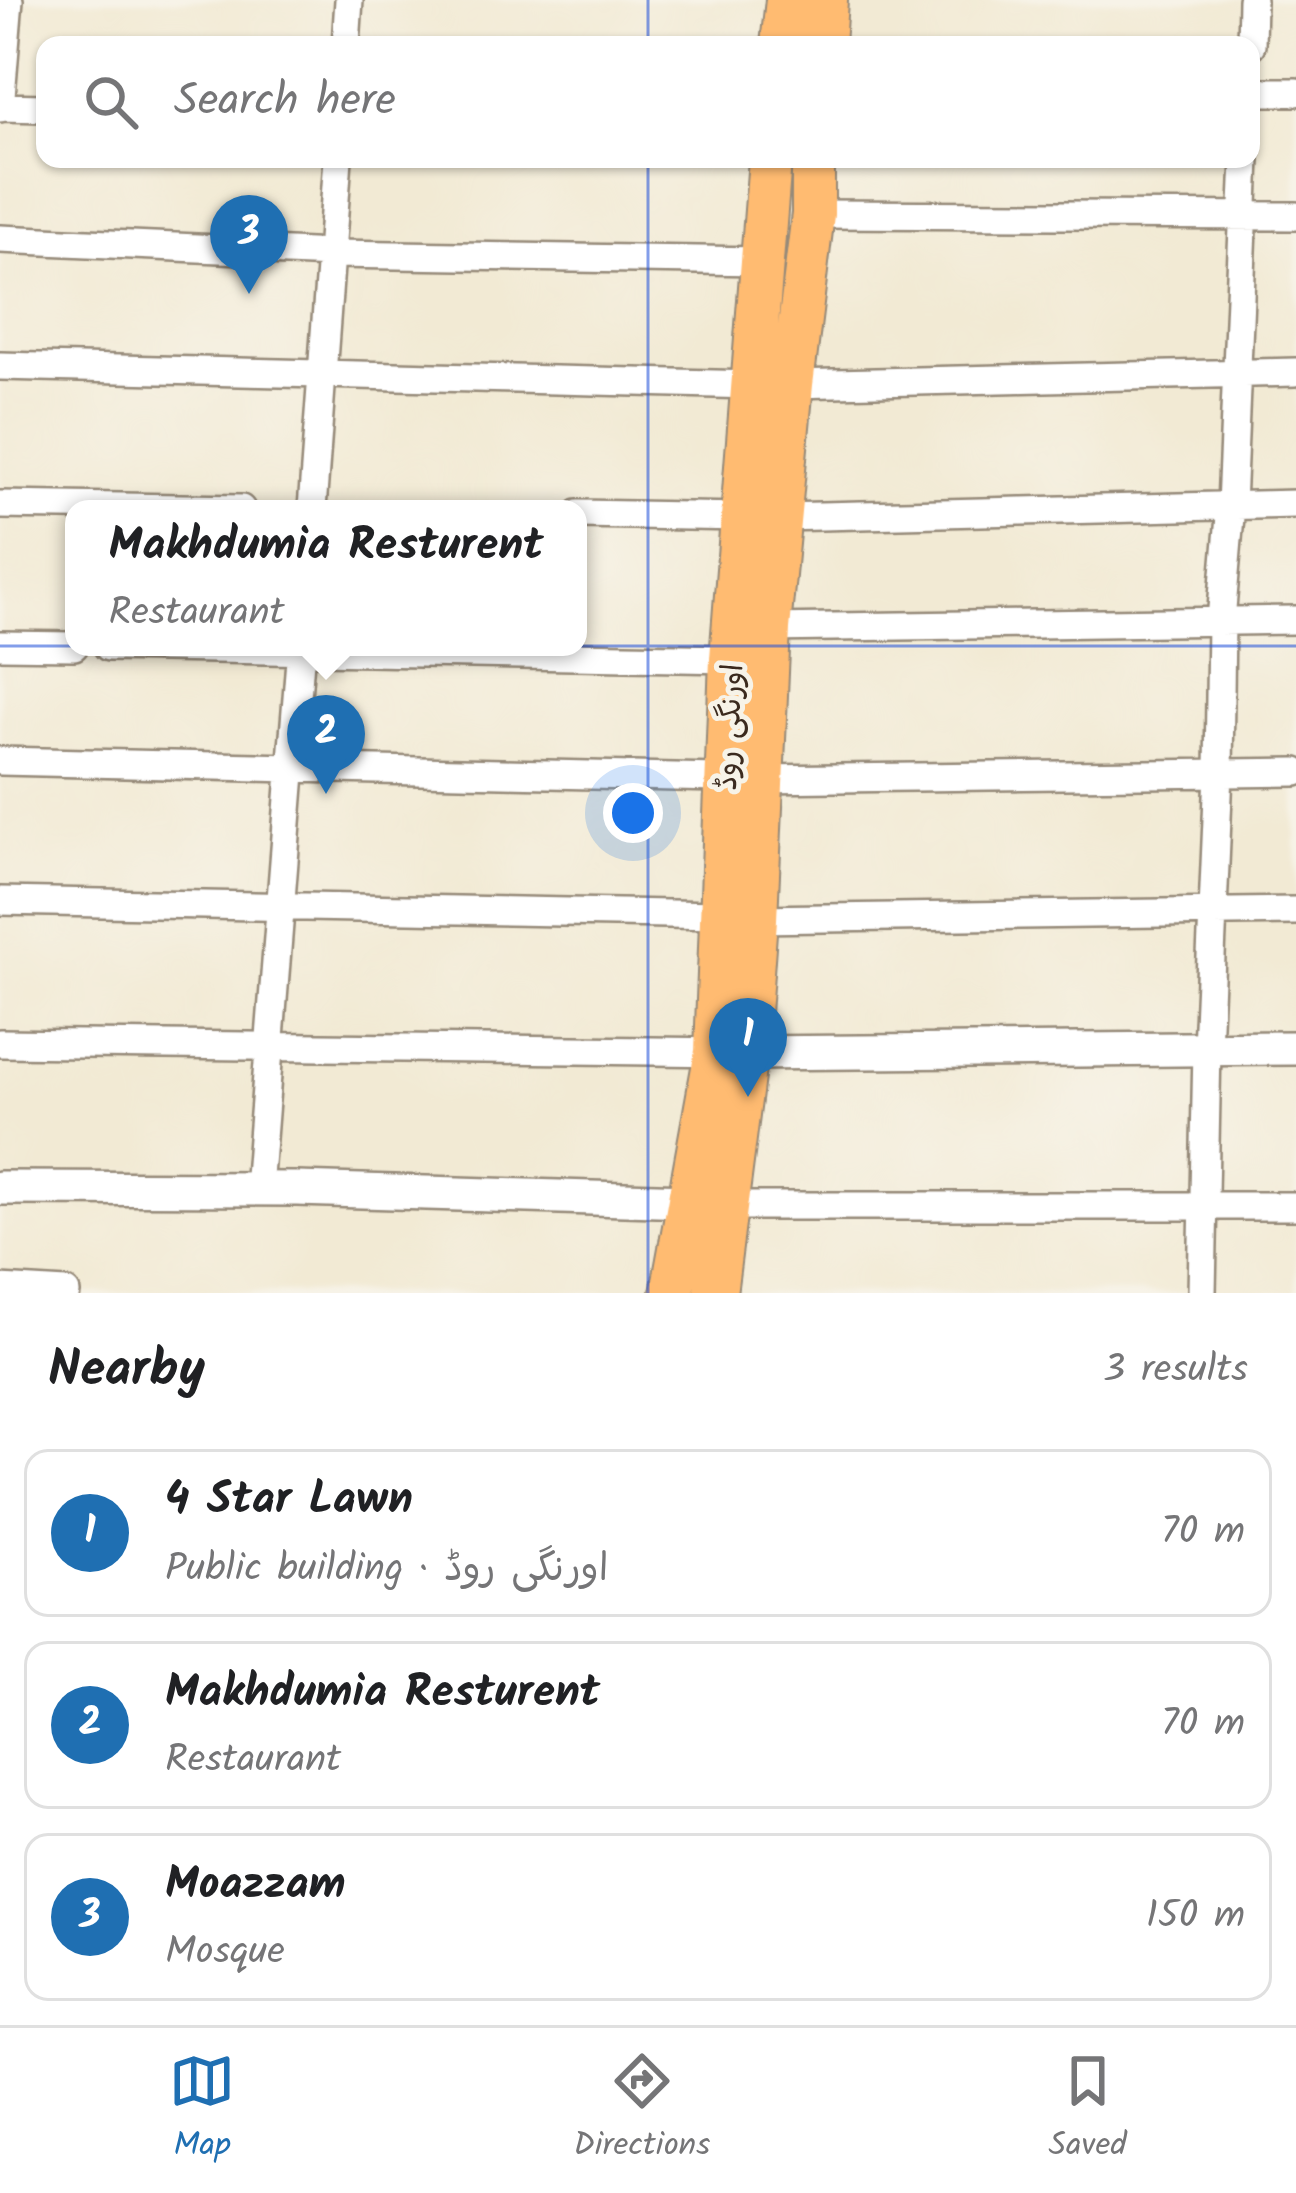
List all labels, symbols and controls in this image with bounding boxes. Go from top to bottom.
search box [36,36,1260,168]
text: Search here [174,66,396,138]
icon: search [78,69,144,135]
pin: 3 [210,195,288,294]
popup [65,500,587,656]
text: Makhdumia Resturent [108,511,544,583]
text: Restaurant [108,583,285,645]
street label: اورنگی روڈ [704,663,758,792]
pin: 2 [287,695,365,794]
your location [603,783,663,843]
pin: 1 [709,998,787,1097]
text: Nearby [48,1331,205,1412]
text: 3 results [1103,1340,1248,1402]
text: 4 Star Lawn [165,1465,413,1537]
text: 1 [84,1502,96,1564]
text: 70 m [1161,1502,1245,1564]
text: Public building · اورنگی روڈ [165,1539,608,1601]
text: Makhdumia Resturent [165,1658,600,1730]
text: 2 [79,1694,101,1756]
text: 70 m [1161,1694,1245,1756]
text: Restaurant [165,1730,341,1792]
text: Moazzam [165,1850,346,1922]
text: 3 [79,1886,101,1948]
text: 150 m [1146,1886,1245,1948]
text: Mosque [165,1922,285,1984]
tab: Map [169,2048,235,2173]
tab: Directions [573,2048,710,2173]
tab: Saved [1049,2048,1127,2173]

